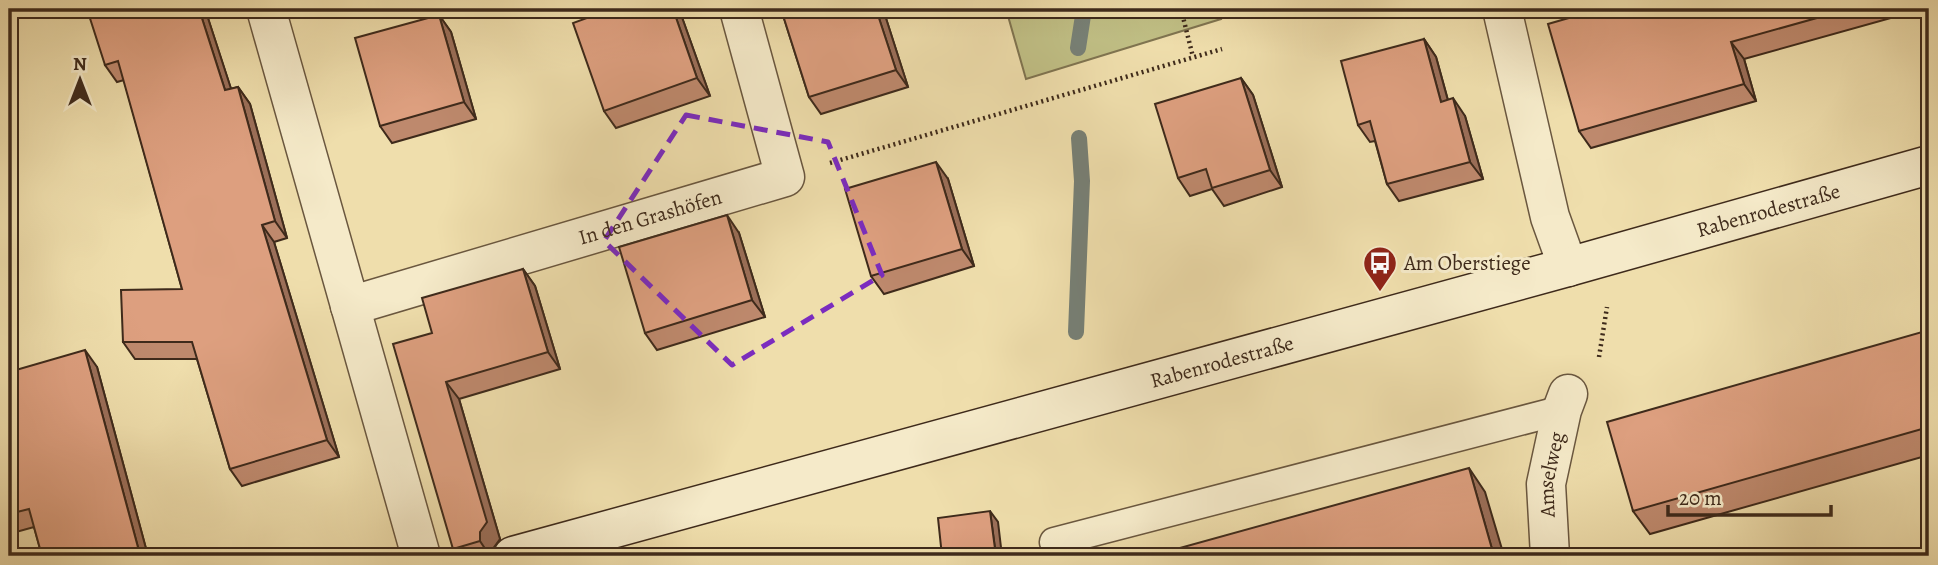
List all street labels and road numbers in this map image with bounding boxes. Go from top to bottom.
street label: Rabenrodestraße [1693,177,1843,244]
street label: In den Grashöfen [575,183,725,252]
street label: Rabenrodestraße [1147,329,1297,395]
street label: Amselweg [1531,429,1571,519]

